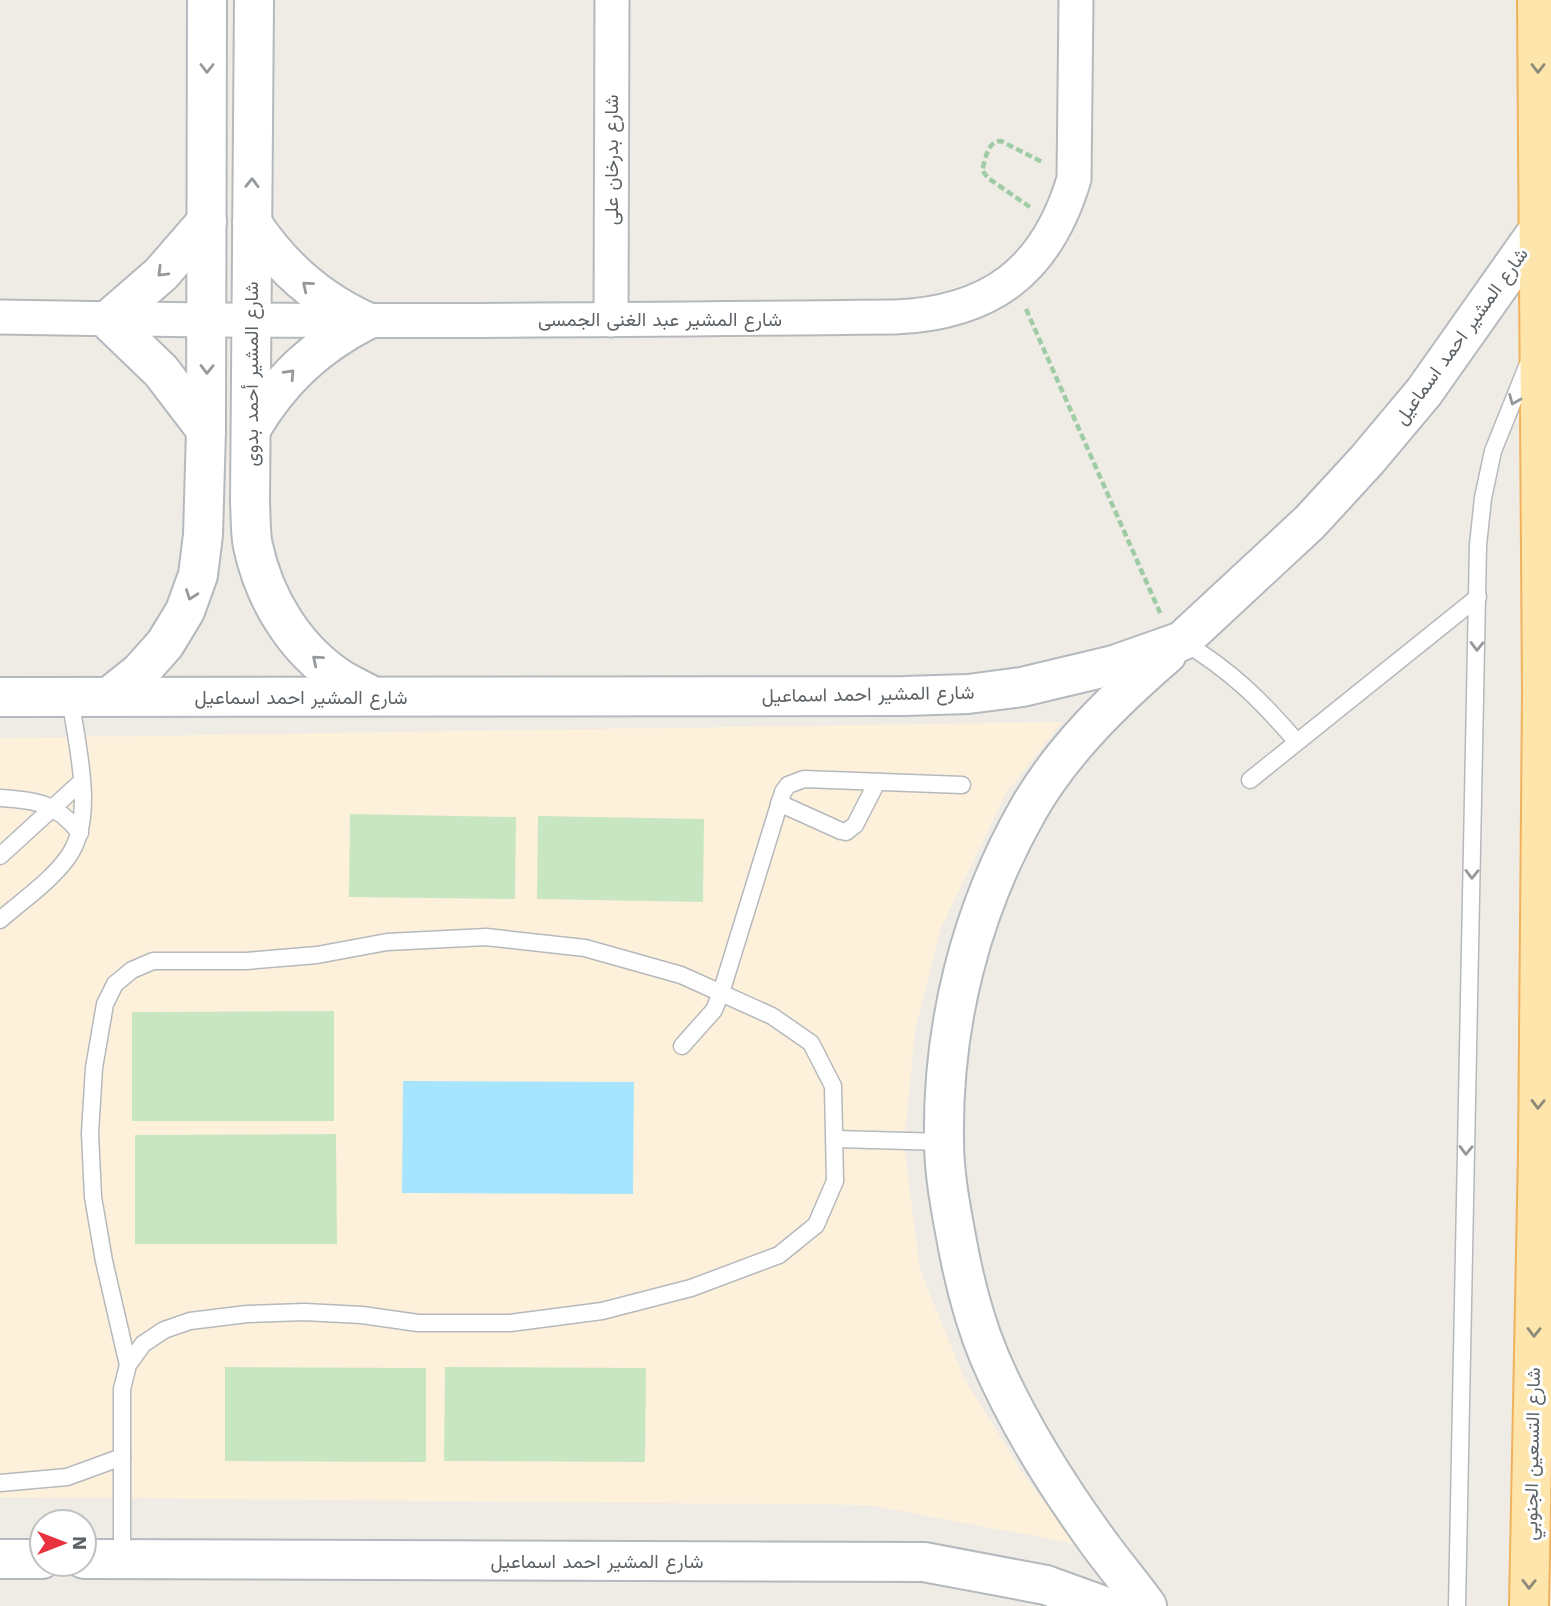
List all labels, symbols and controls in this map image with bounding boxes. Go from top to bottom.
one-way arrow [199,63,215,74]
one-way arrow [1530,63,1545,74]
street label: شارع بدرخان على [600,95,624,225]
one-way arrow [245,177,260,188]
street label: شارع المشير احمد اسماعيل [1389,243,1534,429]
one-way arrow [158,264,171,277]
street label: شارع المشير أحمد بدوى [240,281,264,467]
one-way arrow [302,282,315,294]
street label: شارع المشير عبد الغنى الجمسى [538,308,782,332]
one-way arrow [199,364,215,375]
one-way arrow [282,369,295,382]
one-way arrow [1508,393,1522,405]
one-way arrow [185,589,199,601]
one-way arrow [1469,641,1485,652]
one-way arrow [313,656,326,668]
street label: شارع المشير احمد اسماعيل [761,681,975,708]
street label: شارع المشير احمد اسماعيل [195,686,407,710]
one-way arrow [1464,869,1480,879]
one-way arrow [1531,1099,1546,1110]
one-way arrow [1459,1145,1474,1156]
one-way arrow [1527,1326,1542,1337]
street label: شارع التسعين الجنوبي [1519,1367,1549,1541]
north arrow [28,1508,98,1578]
text: N [68,1536,91,1550]
street label: شارع المشير احمد اسماعيل [491,1550,703,1574]
one-way arrow [1521,1579,1537,1589]

